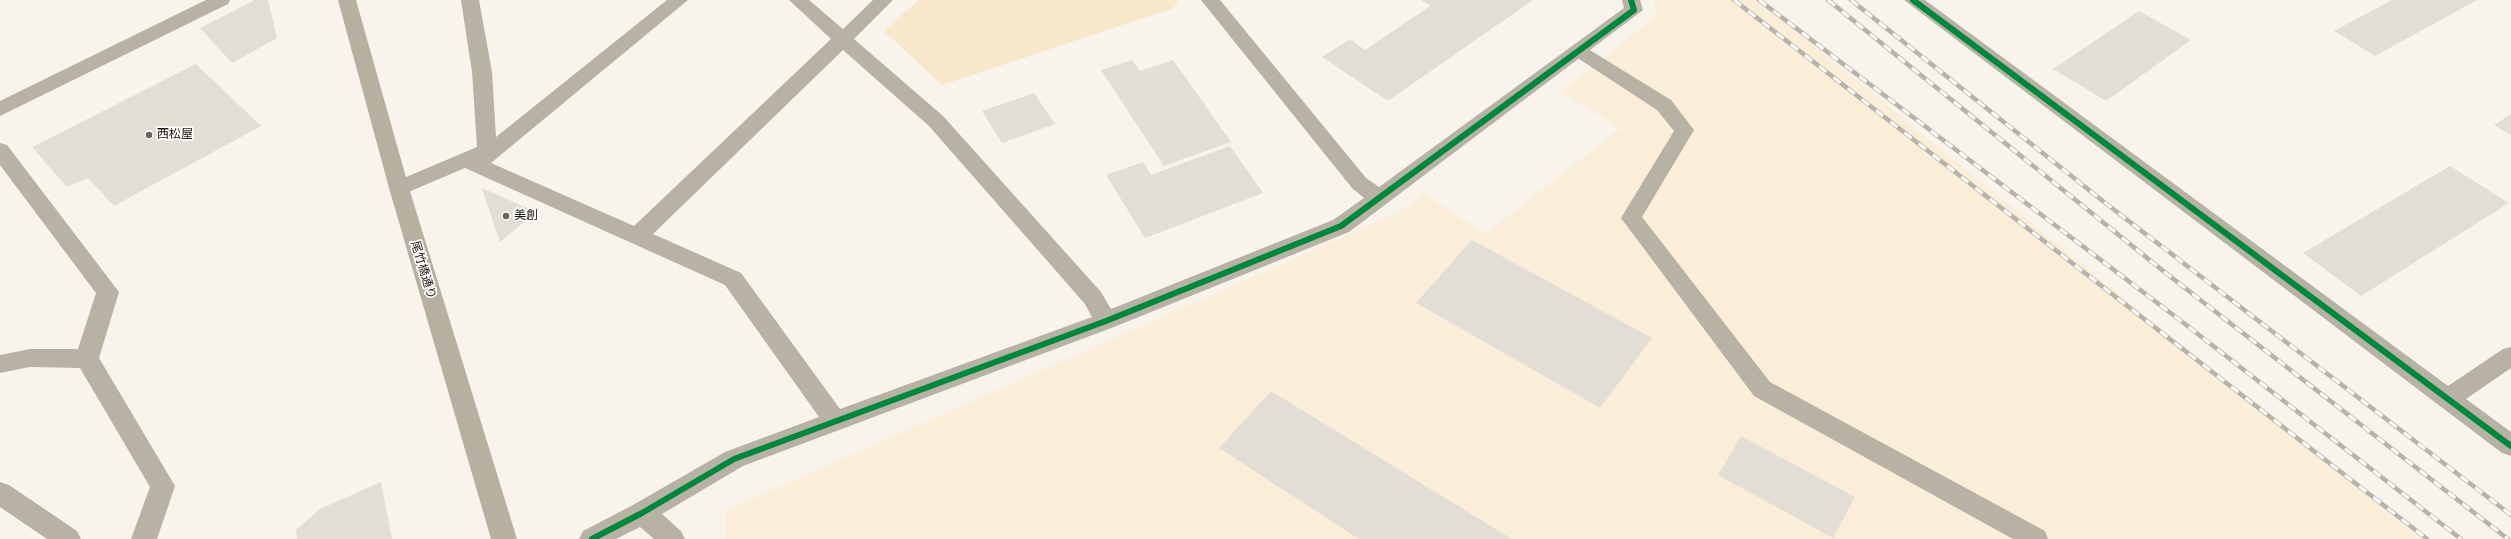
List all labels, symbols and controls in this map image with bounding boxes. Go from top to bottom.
place label: 西松屋 [157,128,193,142]
marker: 西松屋 [144,130,154,140]
place label: 美創 [514,209,538,223]
marker: 美創 [501,211,511,221]
street label: 尾竹橋通り [407,239,439,301]

